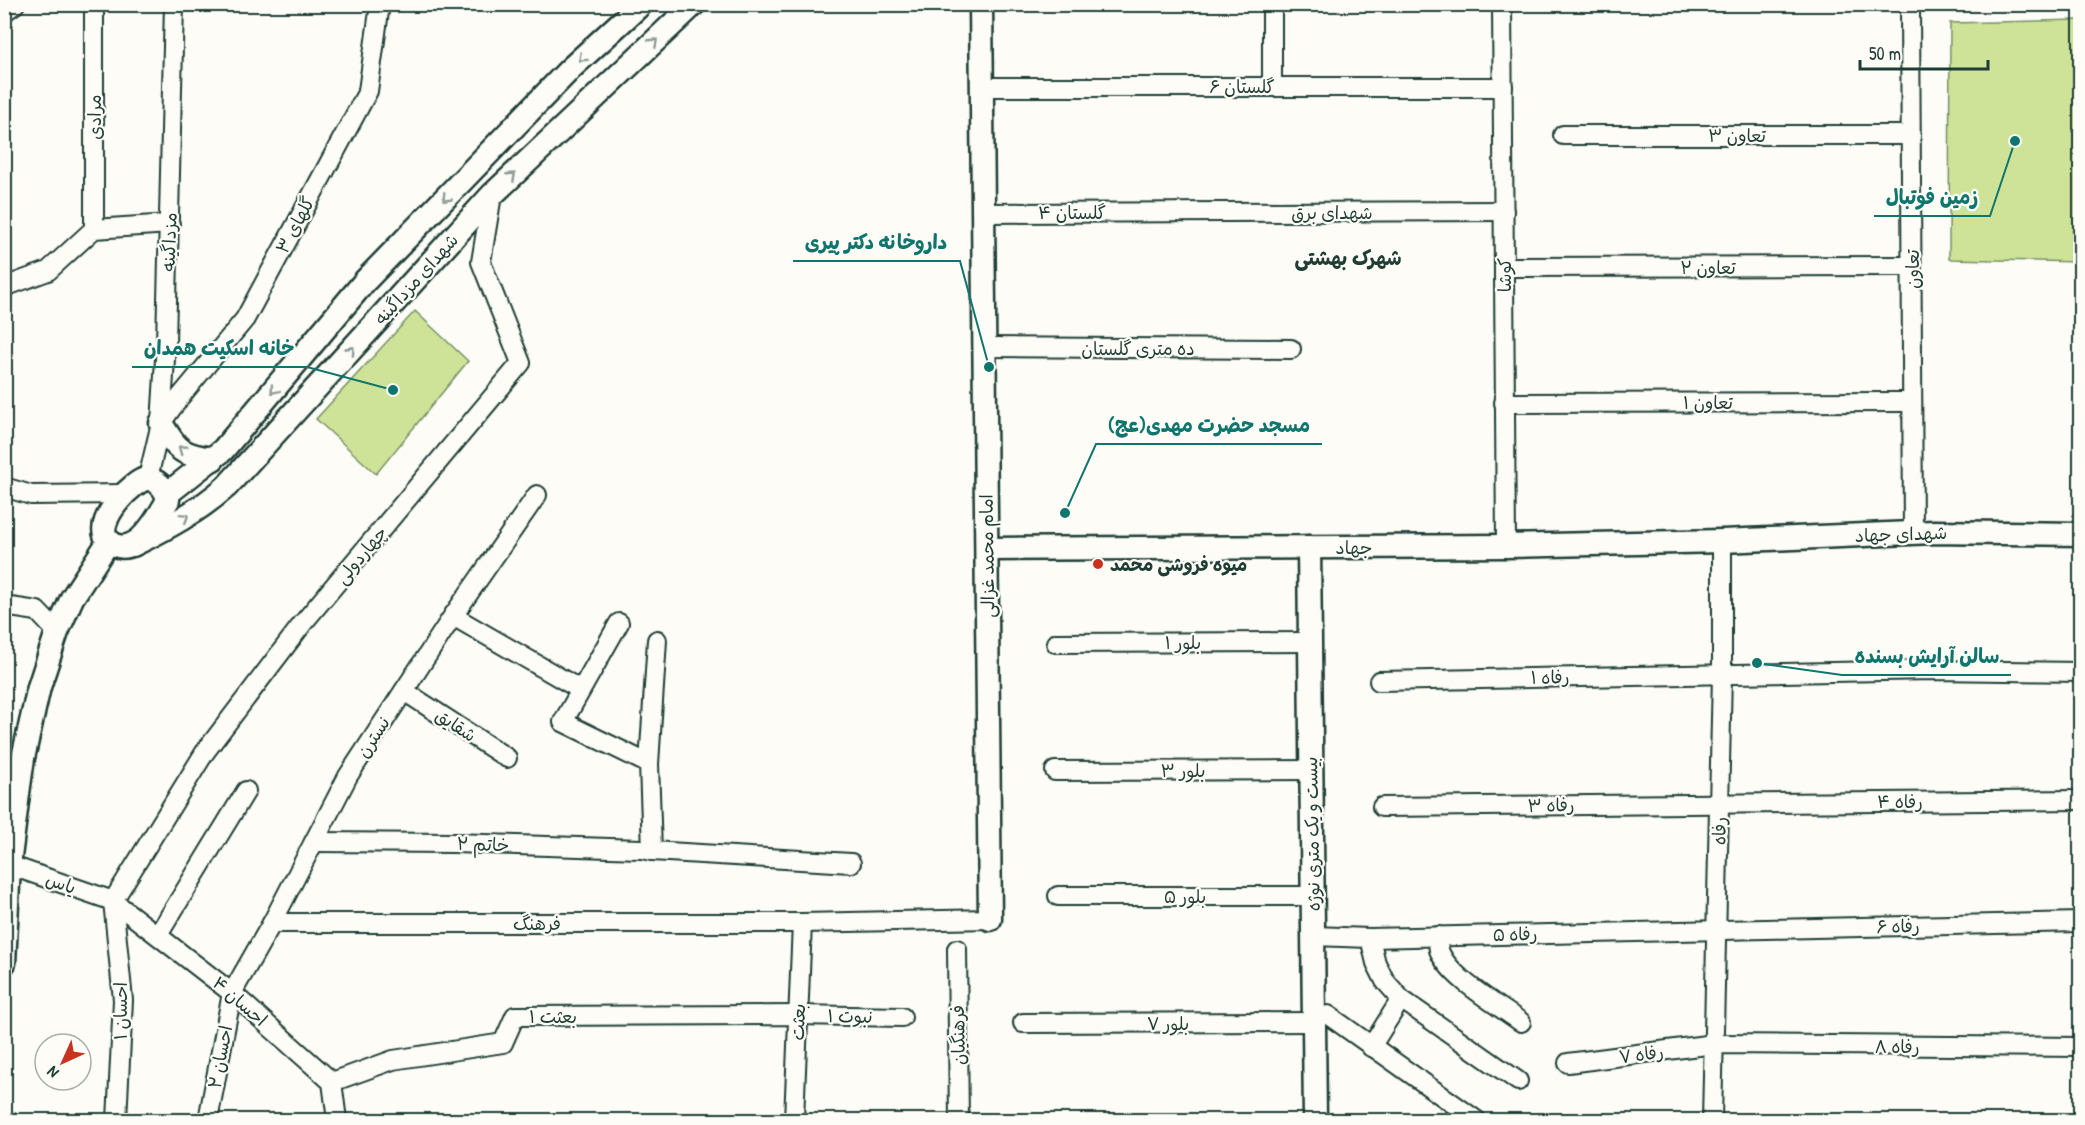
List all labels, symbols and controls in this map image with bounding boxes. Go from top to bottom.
scale bar [1860,33,1988,71]
one-way arrow [647,38,658,49]
text: 50 m [1869,41,1901,66]
one-way arrow [578,51,589,62]
street label: گلستان ۶ [1209,74,1275,99]
street label: مرادی [82,94,107,140]
street label: تعاون ۳ [1708,123,1767,148]
one-way arrow [505,172,516,183]
callout: زمین فوتبال [1874,178,1990,216]
text: زمین فوتبال [1886,183,1978,210]
one-way arrow [442,190,453,201]
street label: گلهای ۳ [270,192,321,258]
street label: گلستان ۴ [1038,200,1106,225]
street label: شهدای برق [1291,200,1373,225]
street label: مزداگینه [155,212,183,272]
callout: داروخانه دکتر پیری [793,223,960,261]
street label: شهدای مزداگینه [368,228,464,330]
text: داروخانه دکتر پیری [805,228,947,256]
district label: شهرک بهشتی [1294,244,1402,271]
street label: تعاون [1900,249,1925,289]
street label: تعاون ۲ [1680,255,1737,280]
street label: کوشا [1492,257,1517,292]
callout: خانه اسكيت همدان [132,329,307,367]
text: خانه اسكيت همدان [144,334,294,361]
street label: ده متری گلستان [1081,336,1195,361]
one-way arrow [344,346,355,357]
one-way arrow [270,383,281,394]
street label: تعاون ۱ [1683,390,1734,415]
callout: مسجد حضرت مهدی(عج) [1096,406,1322,444]
text: مسجد حضرت مهدی(عج) [1108,411,1310,438]
one-way arrow [178,445,189,456]
street label: امام محمد غزالی [973,494,1003,618]
one-way arrow [179,513,189,525]
street label: شهدای جهاد [1854,520,1948,548]
street label: چهاردولی [329,521,393,589]
street label: جهاد [1336,535,1372,560]
place label: میوه فروشی محمد [1110,552,1247,577]
marker: میوه فروشی محمد [1091,557,1105,571]
street label: بلور ۱ [1165,630,1201,655]
callout: سالن آرایش بسنده [1842,637,2011,675]
text: سالن آرایش بسنده [1855,642,1999,669]
street label: رفاه ۱ [1530,664,1570,690]
street label: شقایق [431,702,481,748]
street label: نسترن [350,711,396,763]
street label: بیست و یک متری نوژه [1298,756,1326,912]
street label: بلور ۳ [1161,758,1205,783]
street label: رفاه ۴ [1877,789,1923,814]
street label: رفاه ۳ [1527,792,1575,818]
street label: رفاه [1706,817,1732,845]
street label: خاتم ۲ [456,831,510,859]
street label: یاس [43,866,79,900]
street label: بلور ۵ [1164,884,1206,909]
street label: فرهنگ [513,911,561,936]
street label: رفاه ۶ [1876,913,1920,939]
street label: رفاه ۵ [1492,921,1538,947]
street label: احسان ۴ [207,970,273,1032]
street label: احسان ۱ [108,982,133,1040]
street label: بعثت [785,1003,811,1041]
street label: نبوت ۱ [827,1003,873,1029]
street label: بعثت ۱ [529,1004,577,1029]
street label: فرهنگیان [945,1005,971,1065]
street label: بلور ۷ [1147,1011,1189,1036]
street label: احسان ۲ [202,1023,238,1091]
north arrow [33,1032,93,1092]
street label: رفاه ۸ [1874,1034,1920,1059]
street label: رفاه ۷ [1617,1039,1665,1069]
text: N [41,1061,63,1083]

